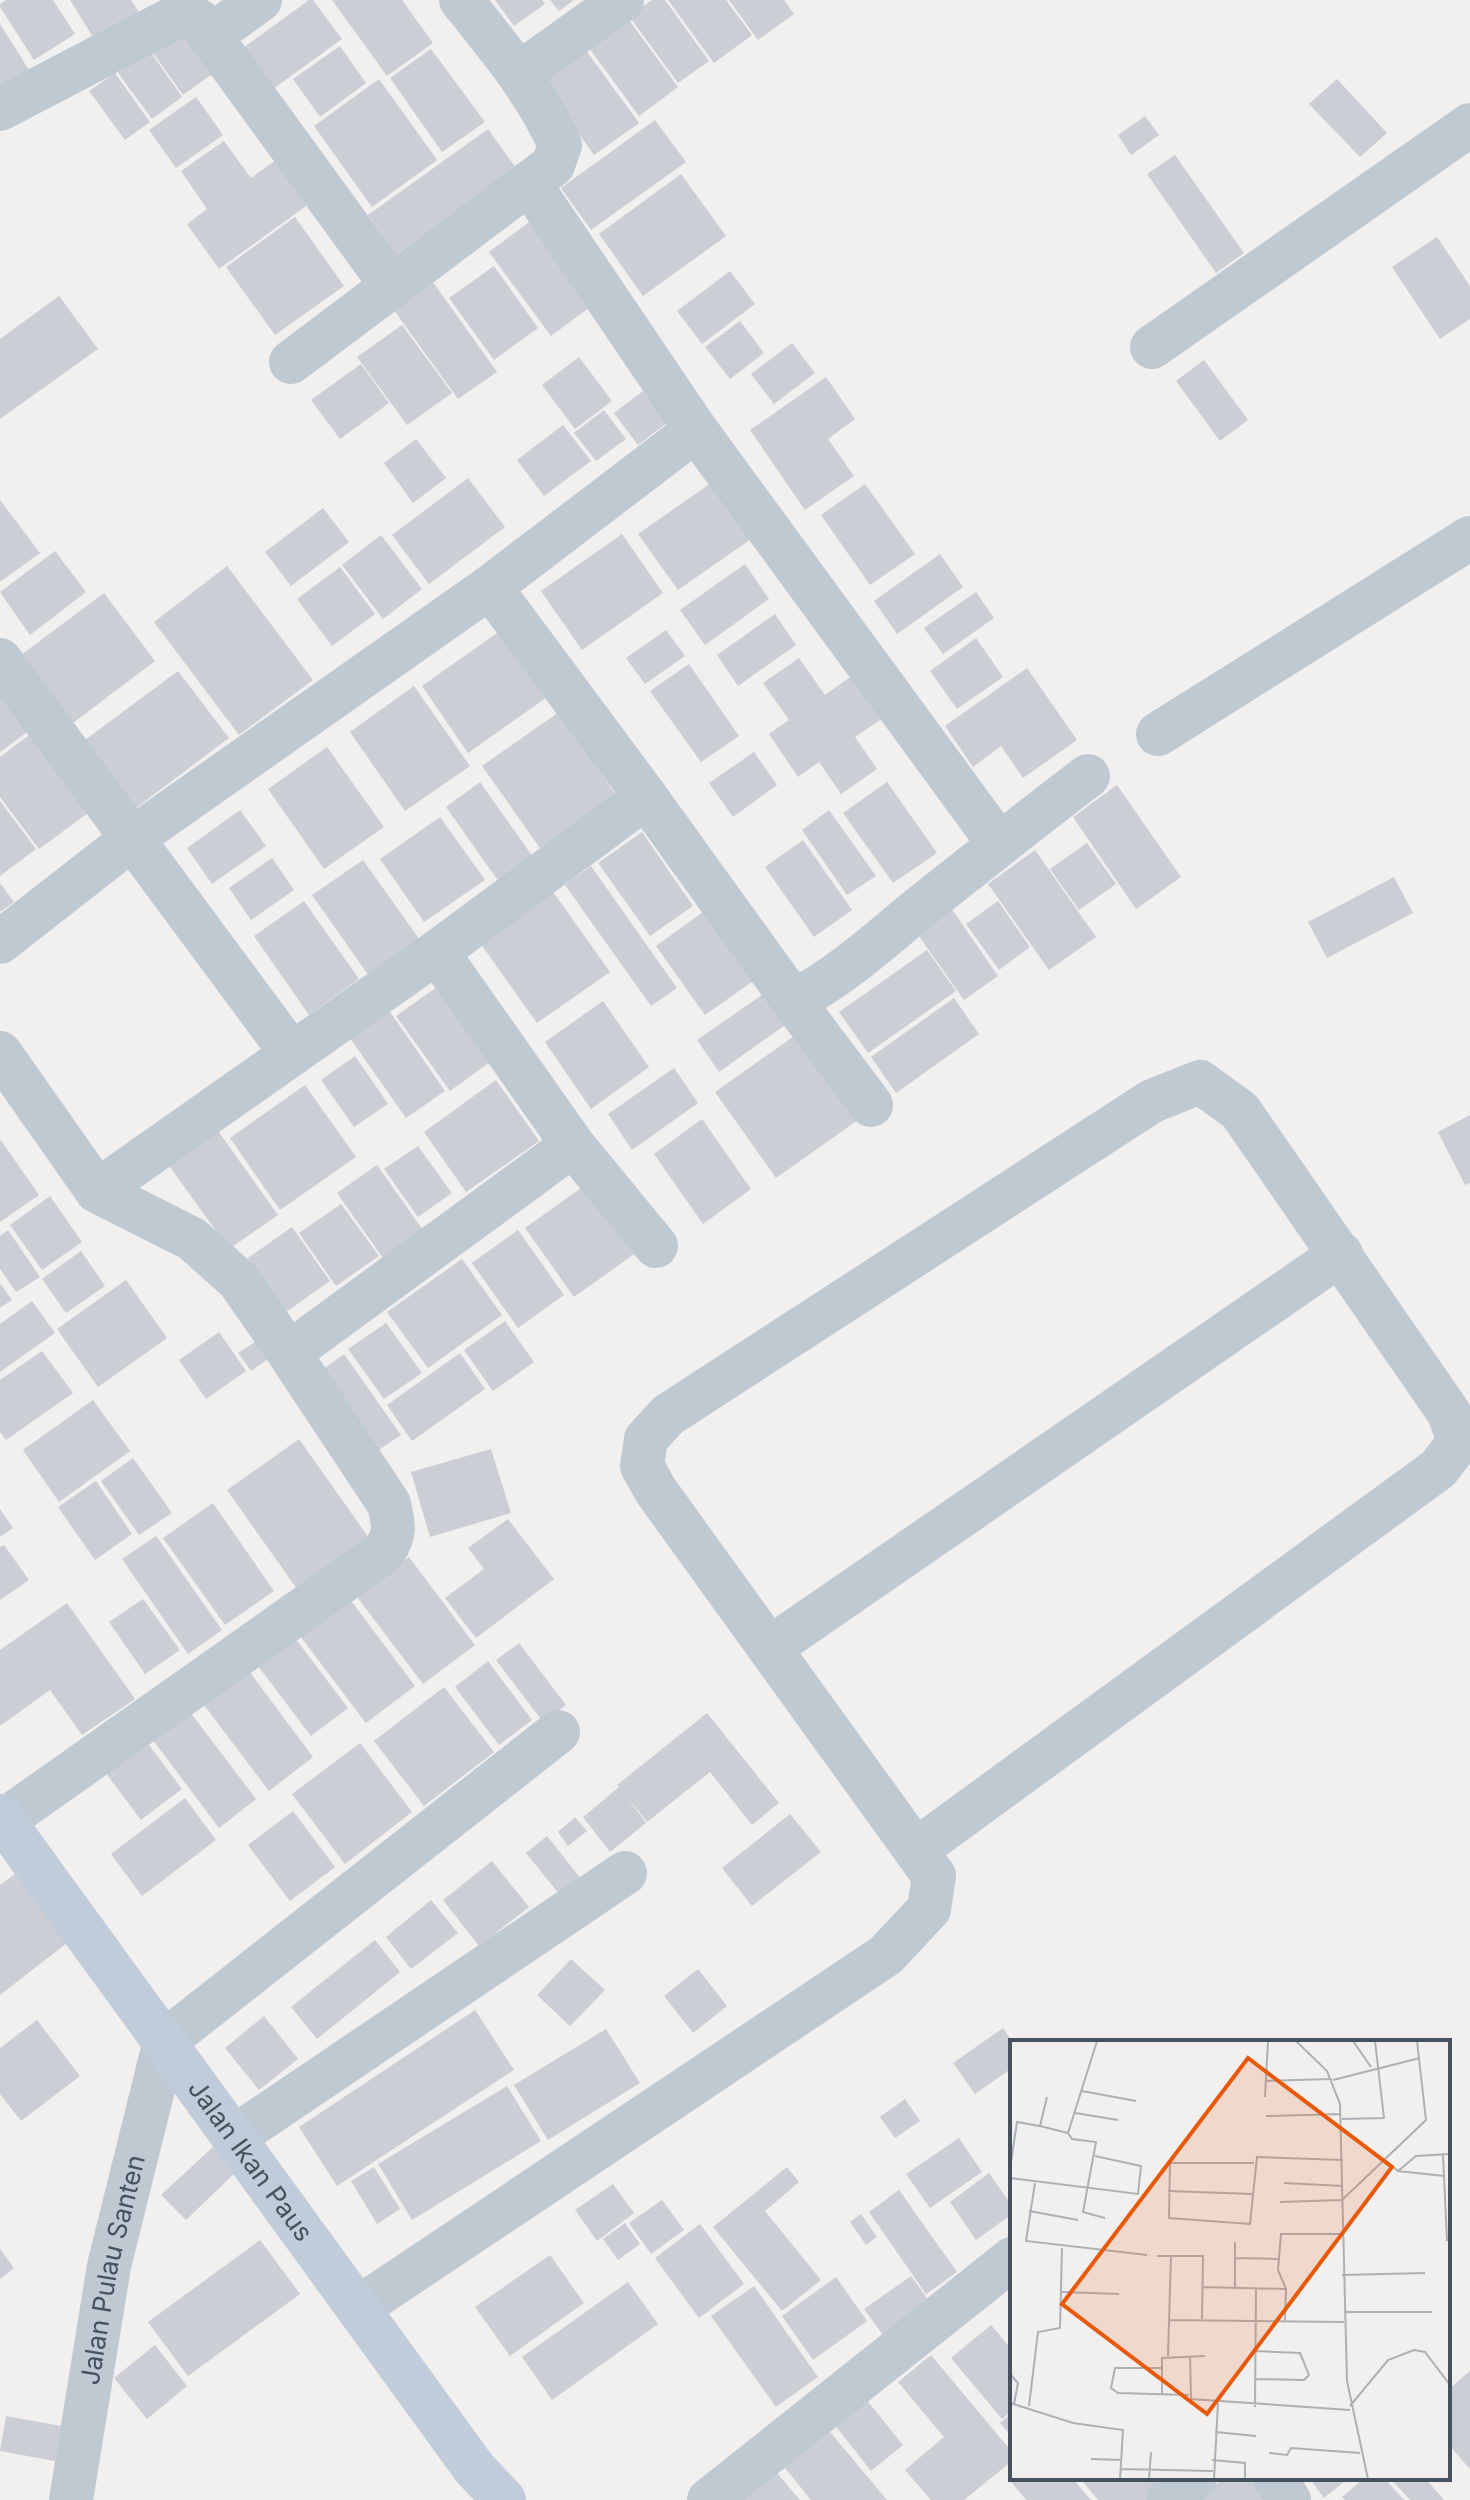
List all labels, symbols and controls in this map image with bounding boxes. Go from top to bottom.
inset map [1010,2040,1450,2480]
street label: Jalan Ikan Paus [182,2074,320,2247]
street label: Jalan Pulau Santen [74,2152,151,2387]

